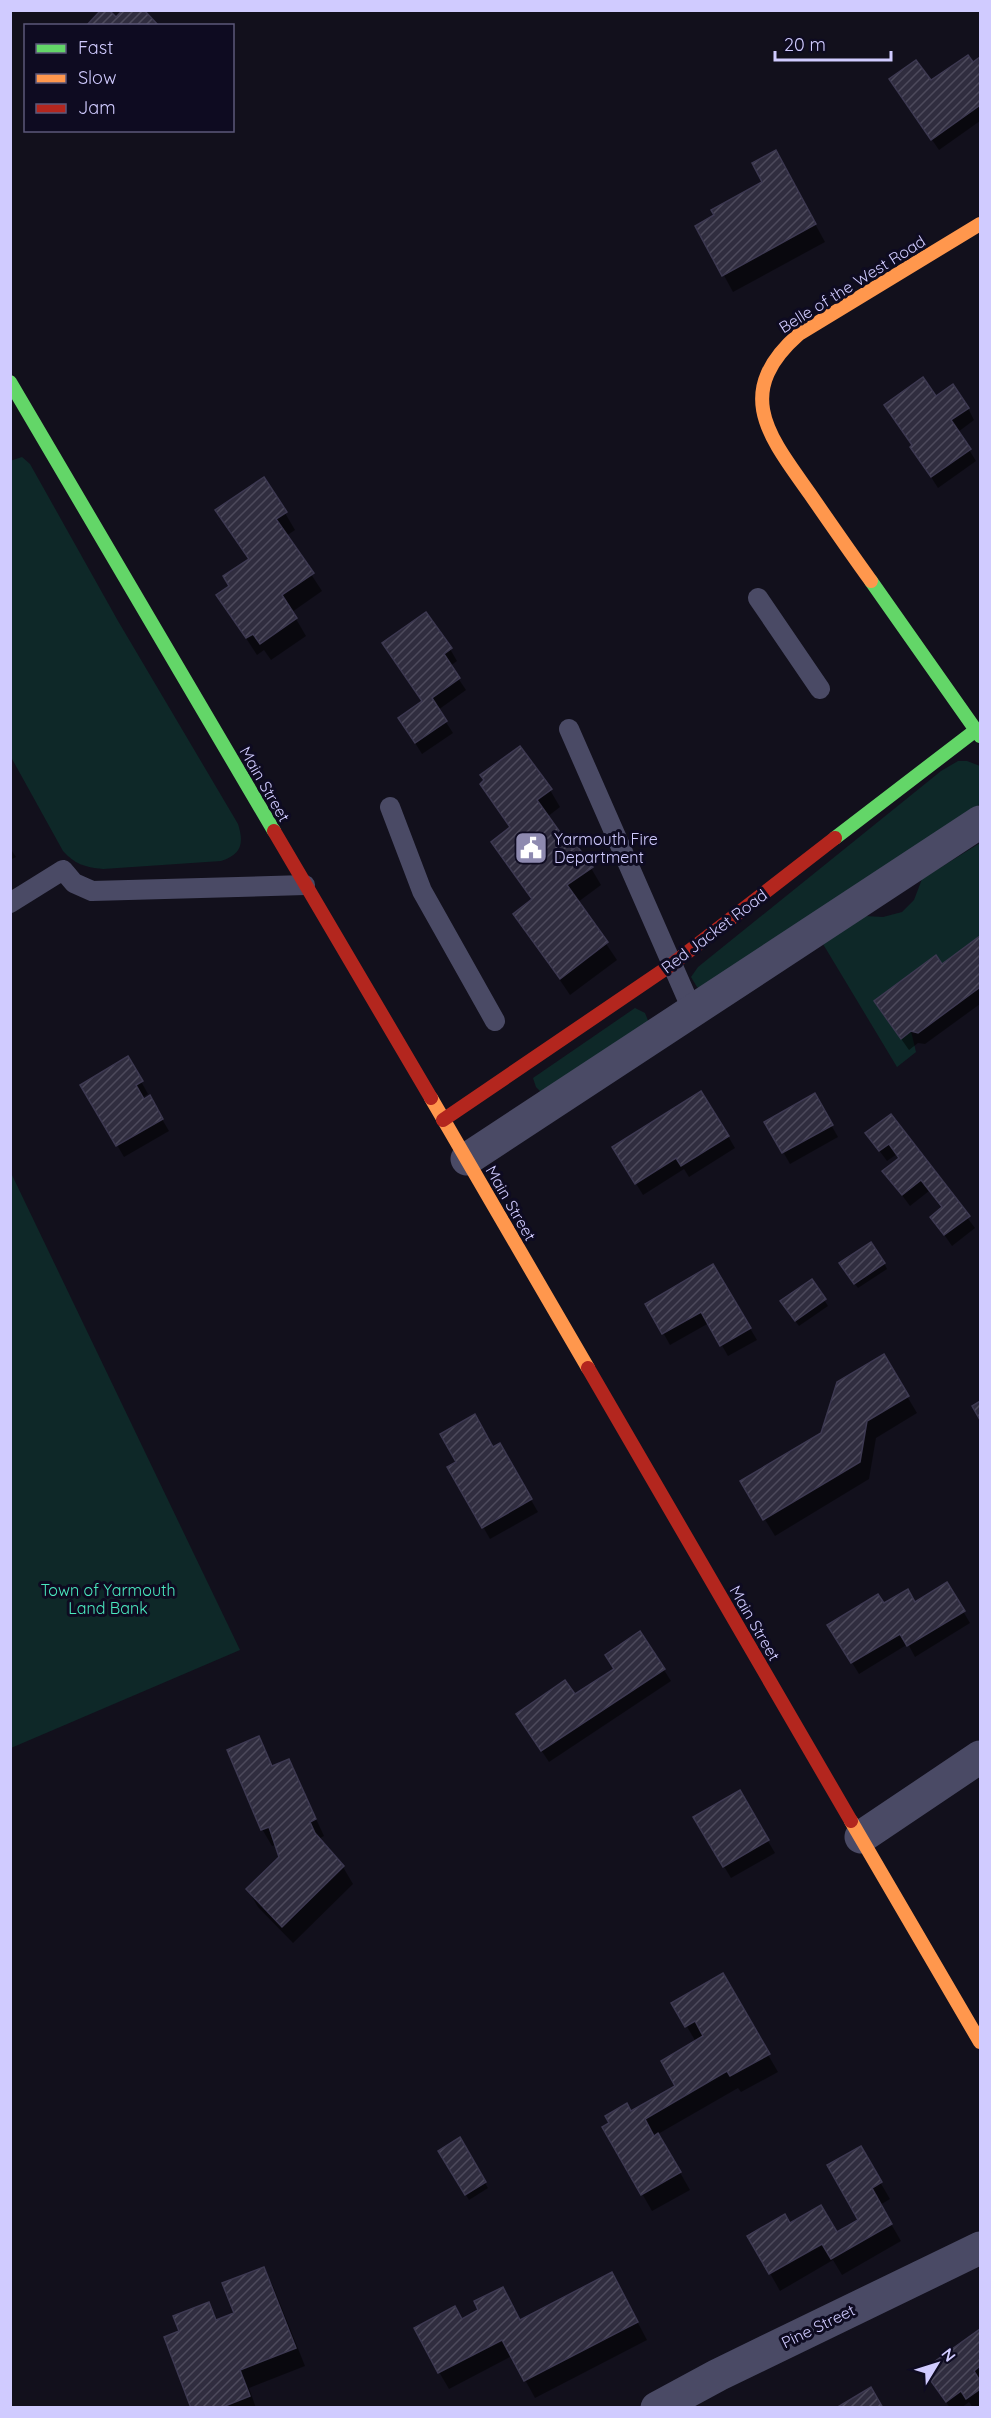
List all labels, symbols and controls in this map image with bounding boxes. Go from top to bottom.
legend [24,24,234,132]
scale bar [775,24,890,62]
text: 20 m [784,33,826,56]
text: Fast [78,36,113,59]
text: Slow [78,66,116,89]
text: Jam [78,96,116,119]
street label: Belle of the West Road [775,231,929,337]
street label: Main Street [235,743,295,825]
place label: Yarmouth Fire Department [554,829,658,867]
public building icon: Yarmouth Fire Department [513,830,549,866]
street label: Red Jacket Road [657,885,771,977]
street label: Main Street [481,1162,541,1244]
park label: Town of Yarmouth Land Bank [40,1580,176,1618]
street label: Main Street [725,1582,785,1664]
street label: Pine Street [778,2300,858,2352]
north arrow [907,2334,967,2394]
text: N [937,2344,960,2366]

